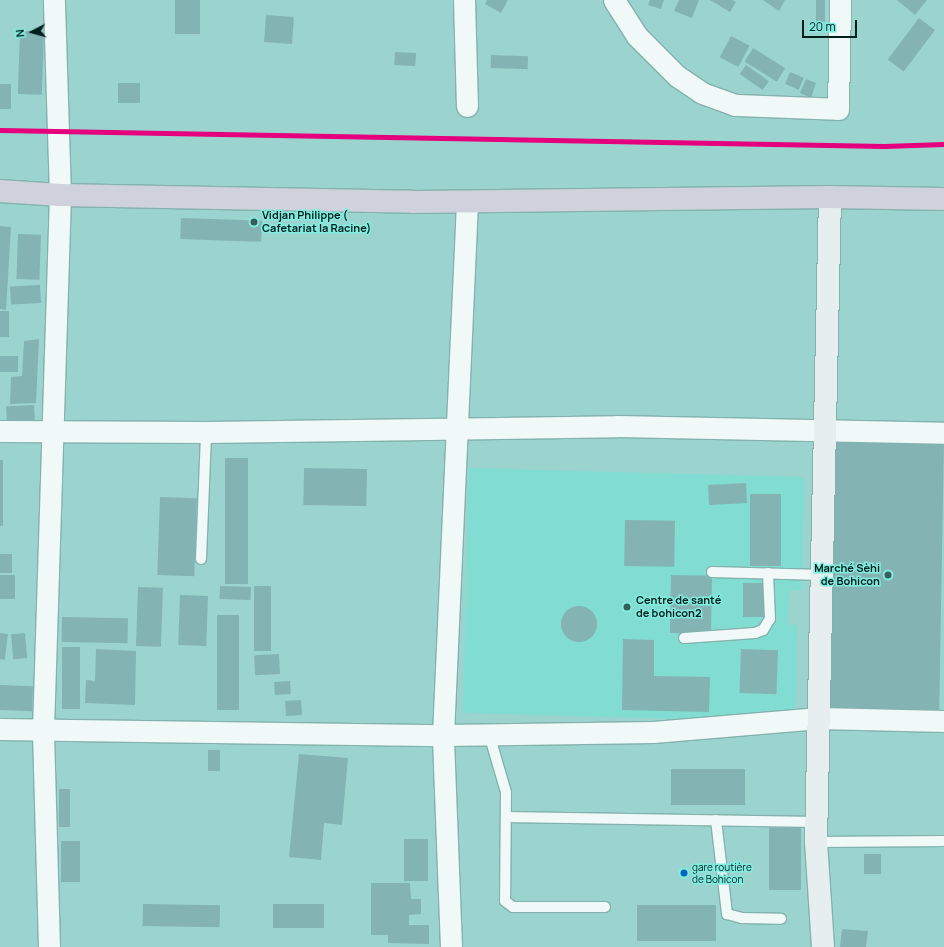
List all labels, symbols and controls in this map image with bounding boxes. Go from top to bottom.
north arrow [12,12,52,52]
scale bar [804,12,859,38]
text: 20 m [809,18,836,35]
text: N [12,29,27,38]
place label: Vidjan Philippe ( Cafetariat la Racine) [262,209,371,235]
marker: Vidjan Philippe ( Cafetariat la Racine) [249,217,259,227]
place label: Marché Sèhi de Bohicon [814,562,880,588]
marker: Marché Sèhi de Bohicon [883,570,893,580]
place label: Centre de santé de bohicon2 [636,594,721,620]
marker: Centre de santé de bohicon2 [621,601,633,613]
place label: gare routière de Bohicon [692,861,752,884]
marker: gare routière de Bohicon [679,868,689,878]

